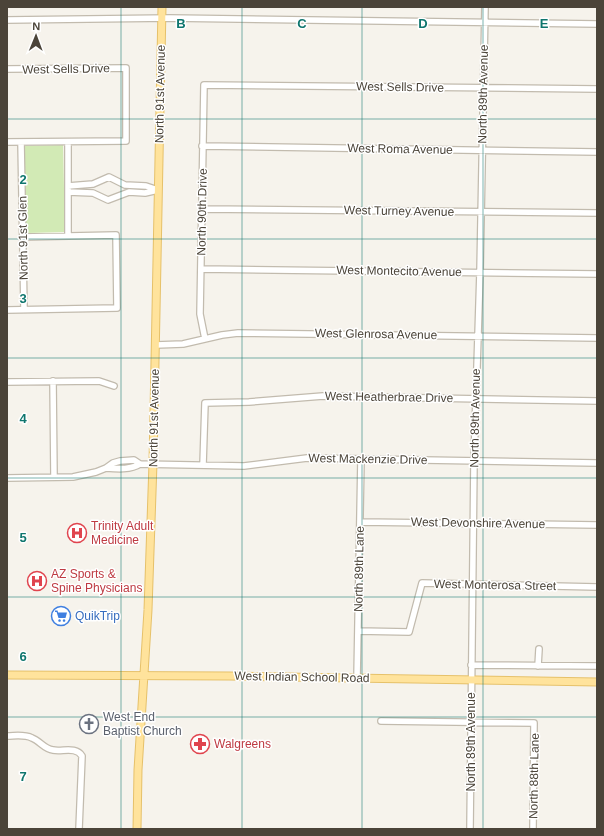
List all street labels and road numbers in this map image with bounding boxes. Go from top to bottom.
street label: North 91st Avenue [152,44,168,143]
street label: North 89th Avenue [475,44,491,144]
street label: West Sells Drive [22,61,110,77]
street label: West Sells Drive [356,79,444,95]
street label: West Roma Avenue [347,141,453,157]
street label: North 90th Drive [194,168,210,256]
street label: North 91st Glen [15,196,31,280]
street label: West Turney Avenue [344,203,455,219]
street label: West Montecito Avenue [336,263,462,279]
street label: West Glenrosa Avenue [315,326,438,342]
street label: North 91st Avenue [146,368,162,467]
street label: North 89th Avenue [467,368,483,468]
street label: West Heatherbrae Drive [325,389,454,405]
street label: West Mackenzie Drive [308,451,428,467]
street label: West Devonshire Avenue [411,515,546,531]
street label: North 89th Lane [351,526,367,612]
street label: West Monterosa Street [434,577,557,593]
street label: West Indian School Road [234,669,370,685]
street label: North 89th Avenue [464,692,478,792]
street label: North 88th Lane [526,733,542,819]

